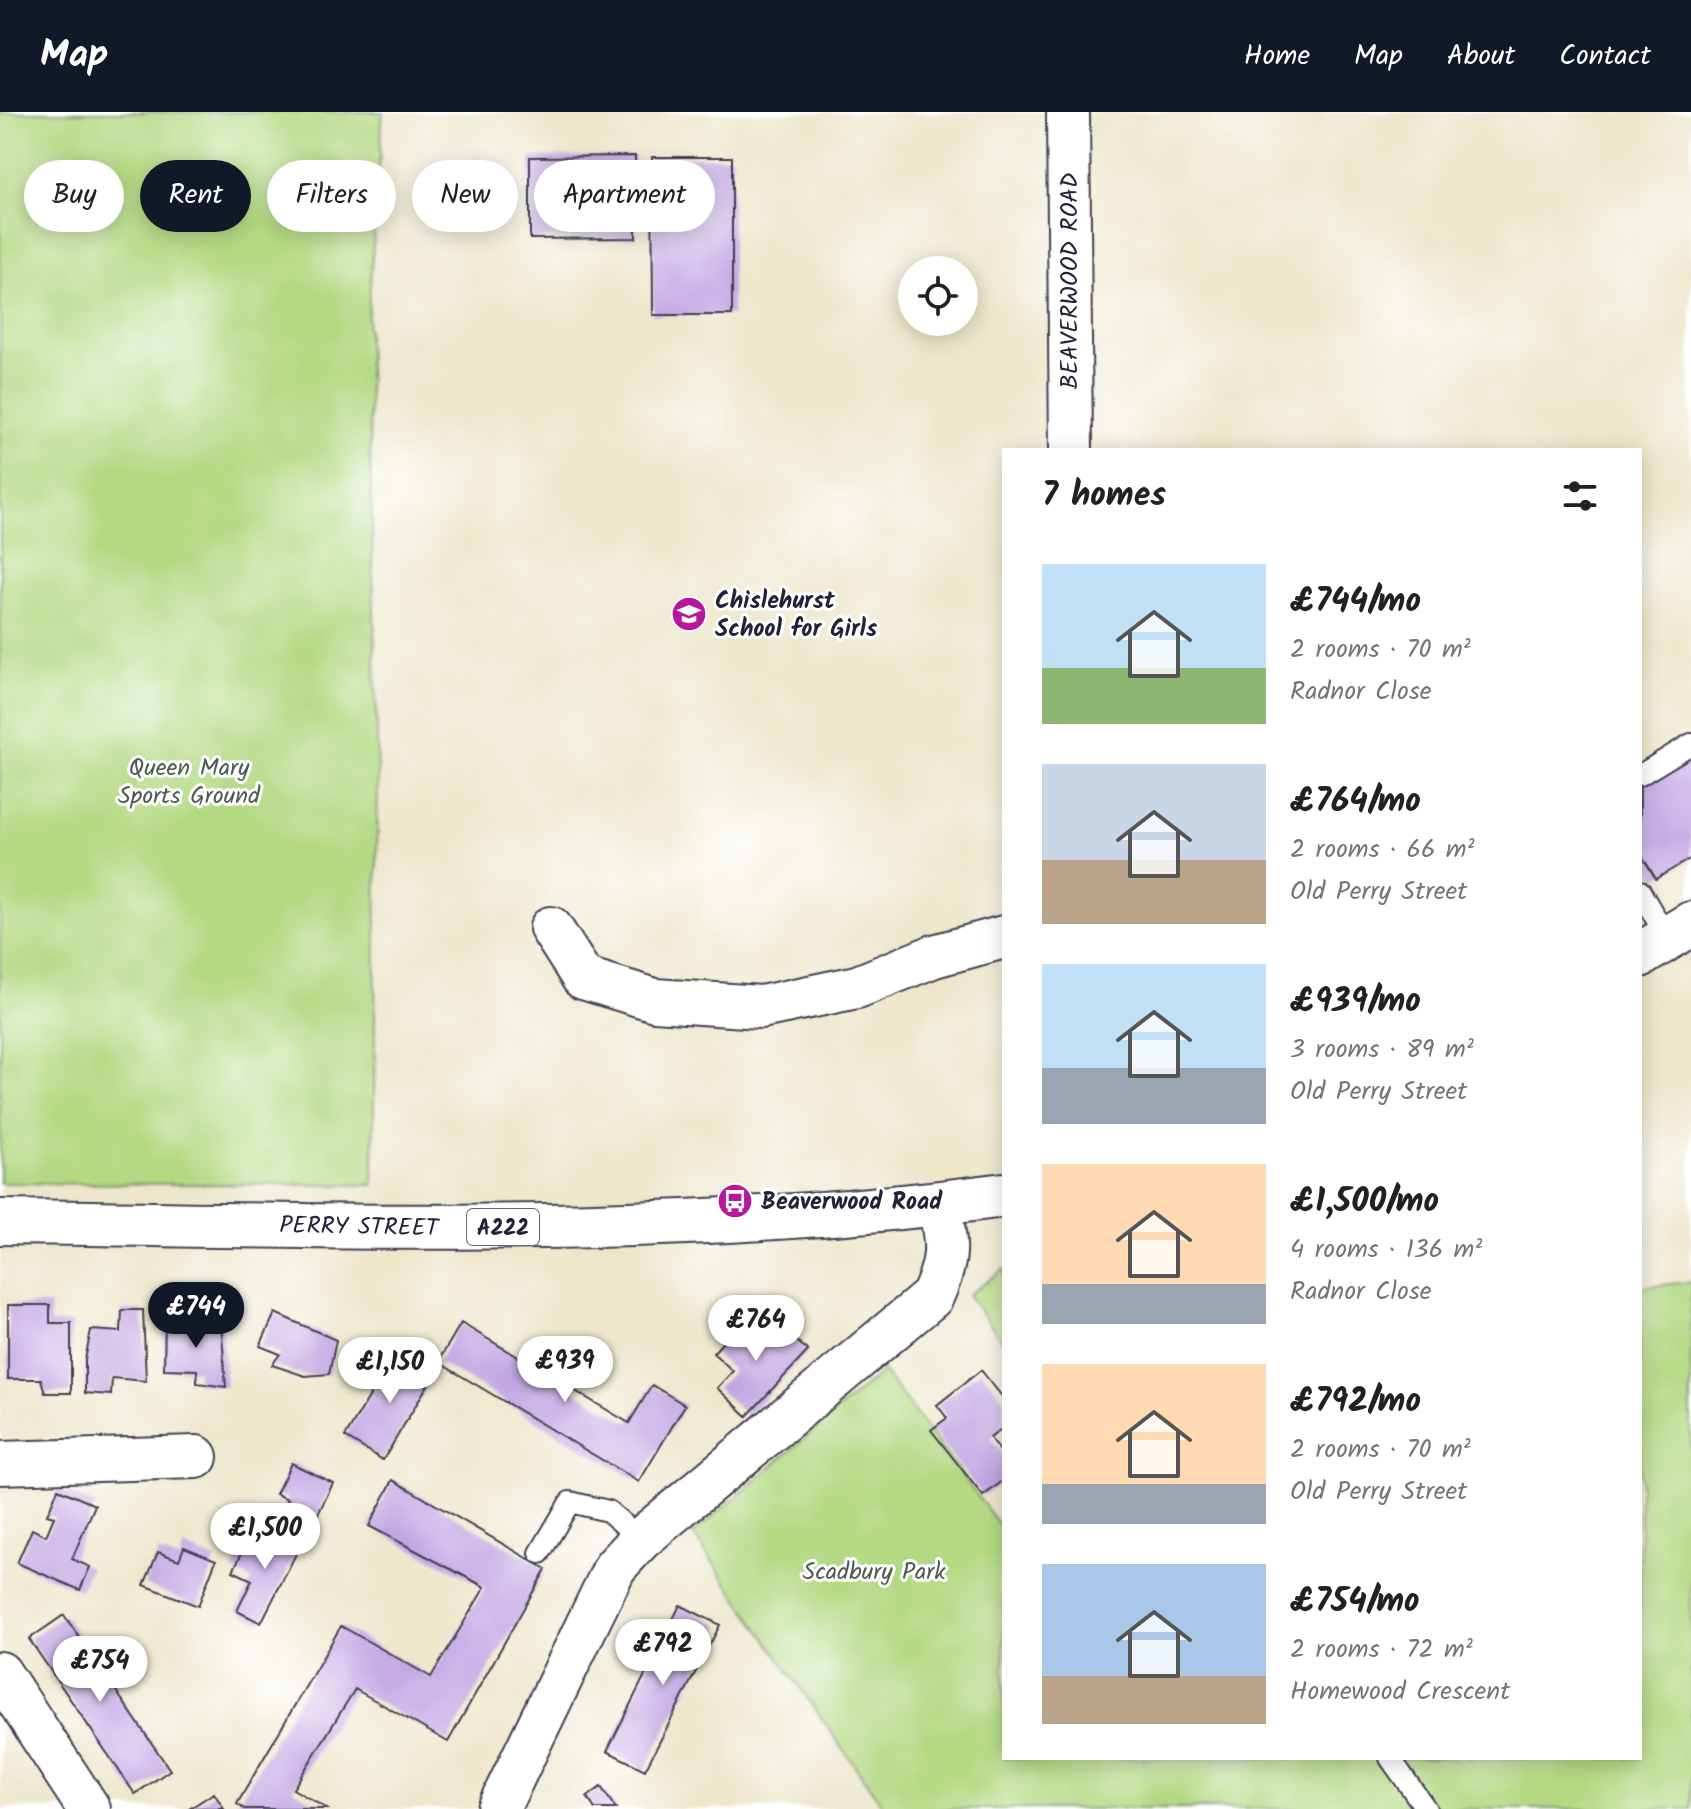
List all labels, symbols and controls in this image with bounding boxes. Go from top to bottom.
text: Map [40,26,109,86]
text: Home [1244,34,1310,79]
text: Map [1354,34,1403,79]
text: About [1447,34,1515,79]
text: Contact [1559,34,1651,79]
chip: Buy [24,160,124,232]
chip: Rent [140,160,251,232]
chip: Filters [267,160,396,232]
chip: New [412,160,518,232]
chip: Apartment [534,160,715,232]
street label: BEAVERWOOD ROAD [1051,173,1090,389]
map controls [898,256,978,336]
button: locate [898,256,978,336]
text: 7 homes [1042,469,1166,523]
icon: filters [1558,474,1602,518]
text: £744/mo [1290,575,1421,629]
place label: Chislehurst School for Girls [715,582,877,649]
school or university icon: Chislehurst School for Girls [670,595,708,633]
icon: home [1106,596,1202,692]
text: 2 rooms · 70 m² [1290,629,1471,671]
text: Radnor Close [1290,671,1432,713]
park label: Queen Mary Sports Ground [118,749,261,816]
text: £764/mo [1290,775,1421,829]
icon: home [1106,796,1202,892]
text: 2 rooms · 66 m² [1290,829,1475,871]
text: Old Perry Street [1290,871,1467,913]
text: £939/mo [1290,975,1421,1029]
icon: home [1106,996,1202,1092]
text: 3 rooms · 89 m² [1290,1029,1474,1071]
text: Old Perry Street [1290,1071,1467,1113]
text: £1,500/mo [1290,1175,1439,1229]
bus stop icon: Beaverwood Road [716,1182,754,1220]
place label: Beaverwood Road [761,1183,943,1222]
icon: home [1106,1196,1202,1292]
street label: PERRY STREET [279,1207,441,1248]
road number: A222 [467,1209,539,1245]
text: 4 rooms · 136 m² [1290,1229,1482,1271]
text: Radnor Close [1290,1271,1432,1313]
pin: £744 [149,1282,243,1350]
text: £744 [166,1287,226,1329]
pin: £764 [709,1295,803,1363]
text: £764 [726,1300,786,1342]
pin: £939 [518,1336,612,1404]
pin: £1,150 [325,1337,455,1405]
text: £939 [535,1341,595,1383]
text: £1,150 [356,1342,424,1384]
text: £792/mo [1290,1375,1421,1429]
icon: home [1106,1396,1202,1492]
text: 2 rooms · 70 m² [1290,1429,1471,1471]
text: Old Perry Street [1290,1471,1467,1513]
pin: £1,500 [200,1503,330,1571]
text: £1,500 [228,1508,302,1550]
park label: Scadbury Park [802,1553,946,1592]
text: £754/mo [1290,1575,1420,1629]
icon: home [1106,1596,1202,1692]
pin: £792 [616,1619,710,1687]
text: £792 [633,1624,693,1666]
text: 2 rooms · 72 m² [1290,1629,1473,1671]
pin: £754 [53,1636,147,1704]
text: £754 [71,1641,129,1683]
text: Homewood Crescent [1290,1671,1510,1713]

